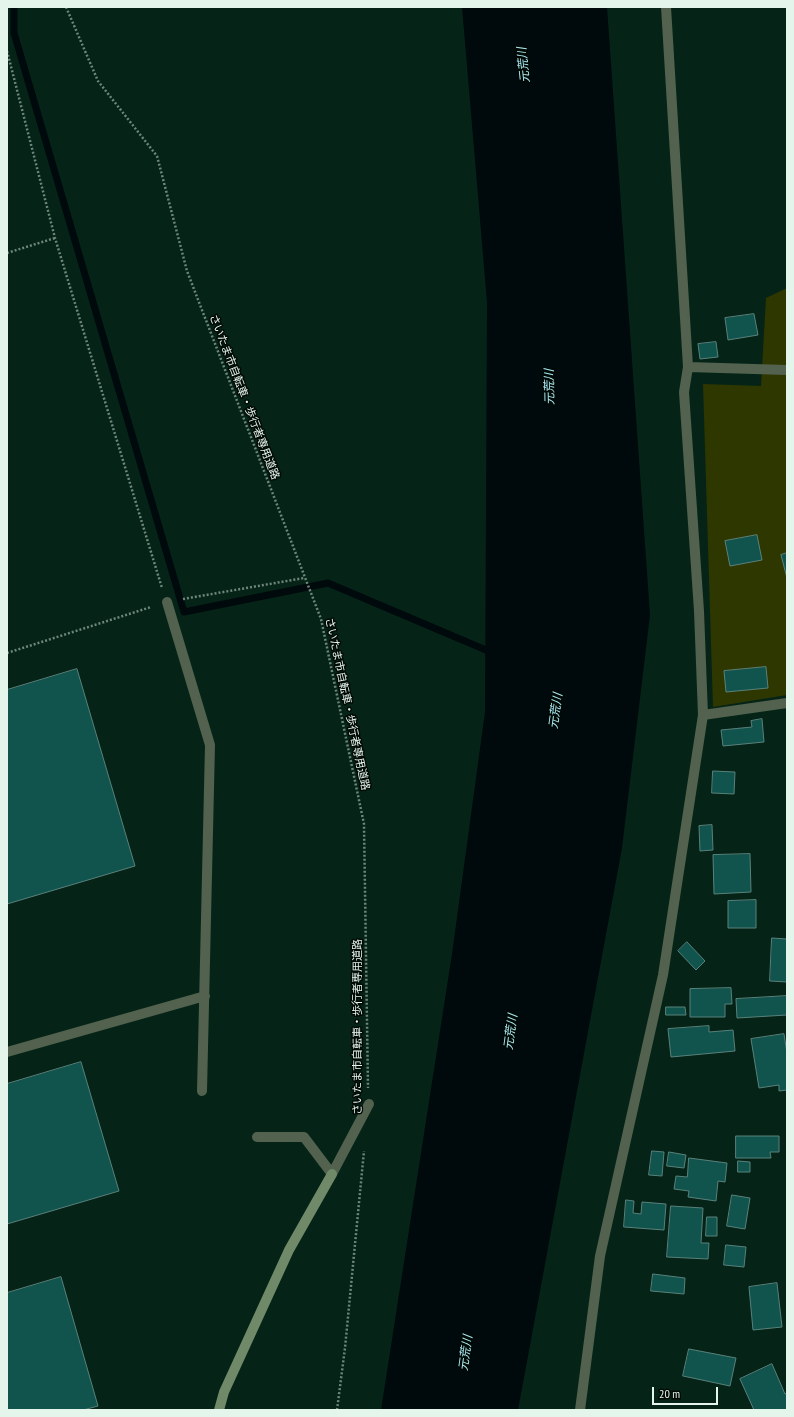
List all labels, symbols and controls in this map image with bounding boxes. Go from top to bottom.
water label: 元荒川 [515,46,533,84]
street label: さいたま市自転車・歩行者専用道路 [206,312,282,482]
water label: 元荒川 [542,369,558,405]
street label: さいたま市自転車・歩行者専用道路 [322,617,372,791]
water label: 元荒川 [546,692,566,730]
street label: さいたま市自転車・歩行者専用道路 [351,939,365,1115]
water label: 元荒川 [501,1013,521,1051]
water label: 元荒川 [456,1334,476,1372]
scale bar [654,1379,720,1405]
text: 20 m [659,1386,680,1401]

